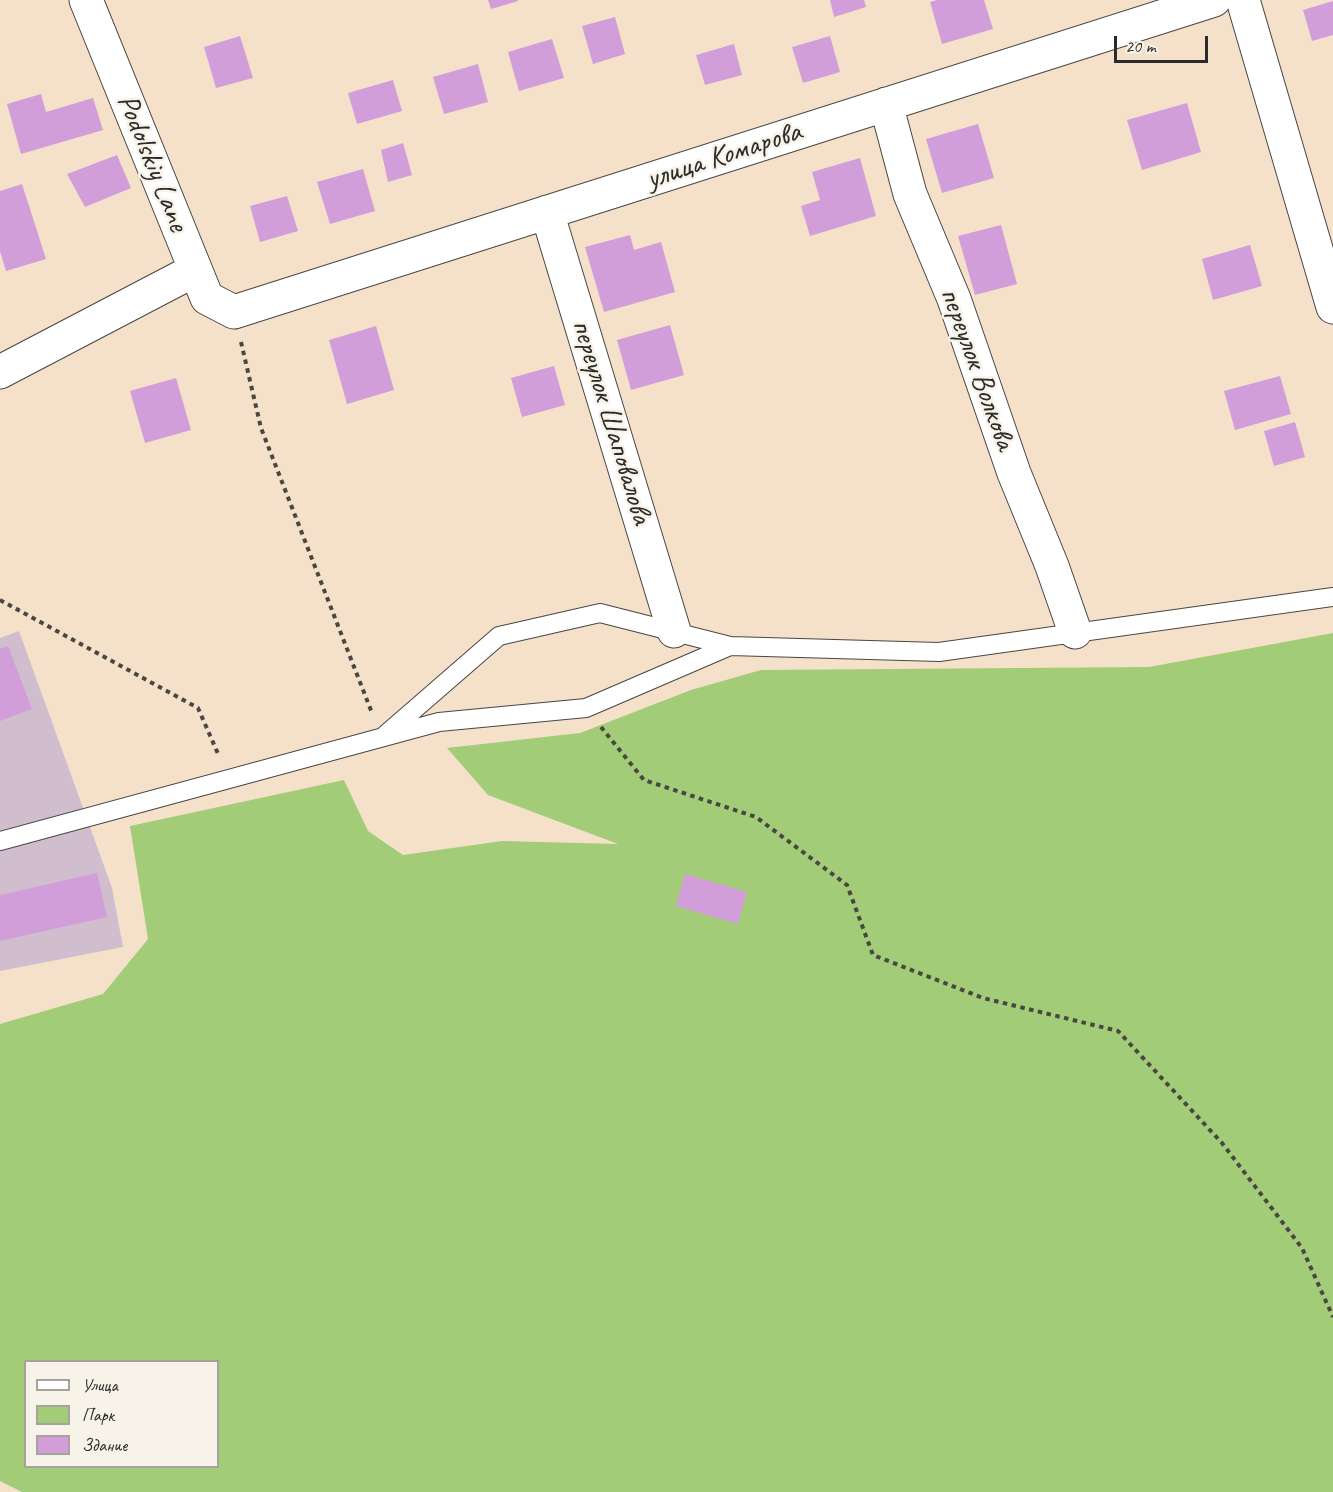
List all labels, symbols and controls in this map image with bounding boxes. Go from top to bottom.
scale bar [1117,24,1212,62]
text: 20 m [1125,35,1156,57]
street label: Podolskiy Lane [108,89,196,237]
street label: улица Комарова [642,114,806,198]
street label: переулок Волкова [931,283,1023,455]
street label: переулок Шаповалова [563,315,659,529]
legend [24,1360,219,1468]
text: Улица [82,1374,118,1396]
text: Парк [82,1404,114,1426]
text: Здание [82,1434,127,1456]

